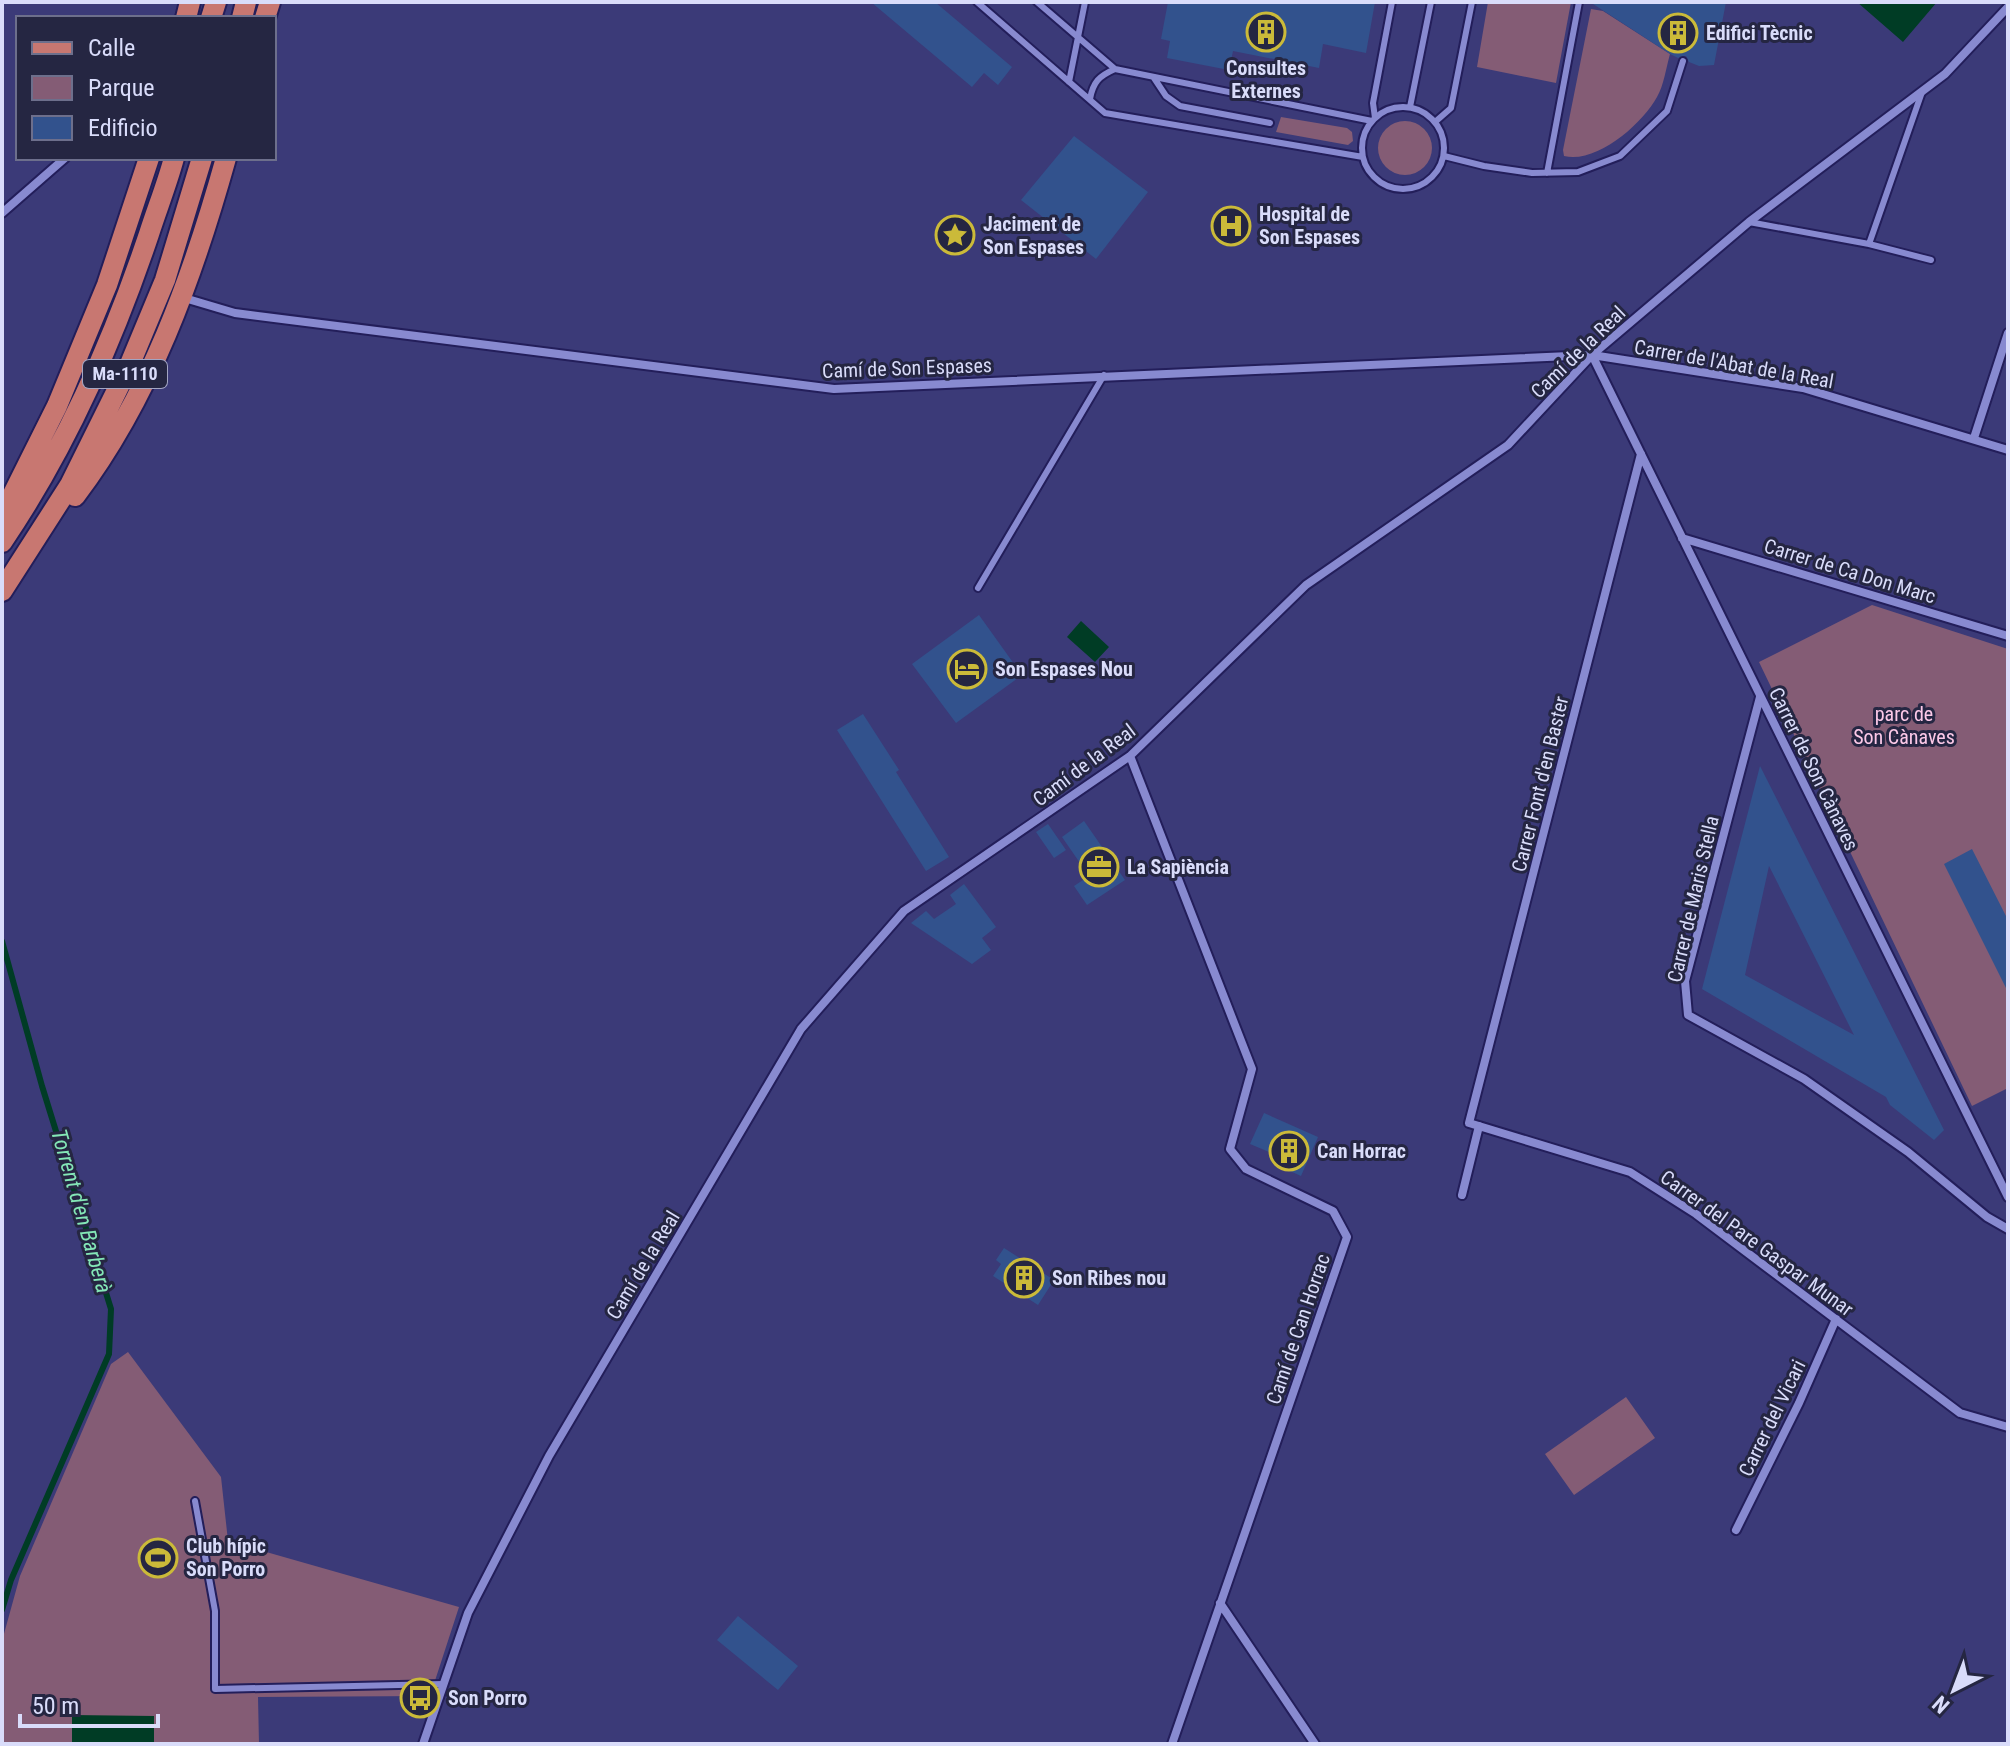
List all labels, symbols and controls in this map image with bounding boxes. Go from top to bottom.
building icon: Consultes Externes [1245,11,1287,53]
building icon: Edifici Tècnic [1657,12,1699,54]
legend [16,16,276,160]
place label: Edifici Tècnic [1706,21,1813,45]
text: Calle [88,34,135,62]
place label: Consultes Externes [1226,56,1306,103]
text: Parque [88,74,155,102]
text: Edificio [88,114,158,142]
place label: Hospital de Son Espases [1259,202,1360,249]
hospital icon: Hospital de Son Espases [1210,205,1252,247]
place label: Jaciment de Son Espases [983,212,1084,259]
place icon: Jaciment de Son Espases [934,214,976,256]
street label: Camí de la Real [1526,301,1630,403]
street label: Carrer de l'Abat de la Real [1632,335,1836,393]
street label: Camí de Son Espases [822,353,992,383]
road number: Ma-1110 [83,360,167,388]
street label: Carrer de Ca Don Marc [1761,534,1939,608]
hotel icon: Son Espases Nou [946,648,988,690]
place label: Son Espases Nou [995,657,1133,681]
street label: Carrer de Son Cànaves [1764,684,1864,854]
street label: Carrer Font d'en Baster [1507,694,1573,874]
park label: parc de Son Cànaves [1853,702,1955,749]
street label: Camí de la Real [1028,719,1140,811]
street label: Carrer de Maris Stella [1662,813,1724,985]
office icon: La Sapiència [1078,846,1120,888]
place label: La Sapiència [1127,855,1229,879]
water label: Torrent d'en Barberà [46,1126,117,1296]
building icon: Can Horrac [1268,1130,1310,1172]
place label: Can Horrac [1317,1139,1406,1163]
street label: Carrer del Pare Gaspar Munar [1656,1165,1858,1321]
street label: Camí de la Real [601,1206,685,1324]
street label: Camí de Can Horrac [1261,1251,1335,1407]
building icon: Son Ribes nou [1003,1257,1045,1299]
place label: Son Ribes nou [1052,1266,1166,1290]
street label: Carrer del Vicari [1733,1356,1811,1480]
place label: Club hípic Son Porro [186,1534,266,1581]
sports icon: Club hípic Son Porro [137,1537,179,1579]
north arrow [1914,1650,1994,1730]
bus stop icon: Son Porro [399,1677,441,1719]
scale bar [20,1678,158,1728]
place label: Son Porro [448,1686,527,1710]
text: N [1928,1691,1954,1718]
text: 50 m [32,1692,79,1720]

